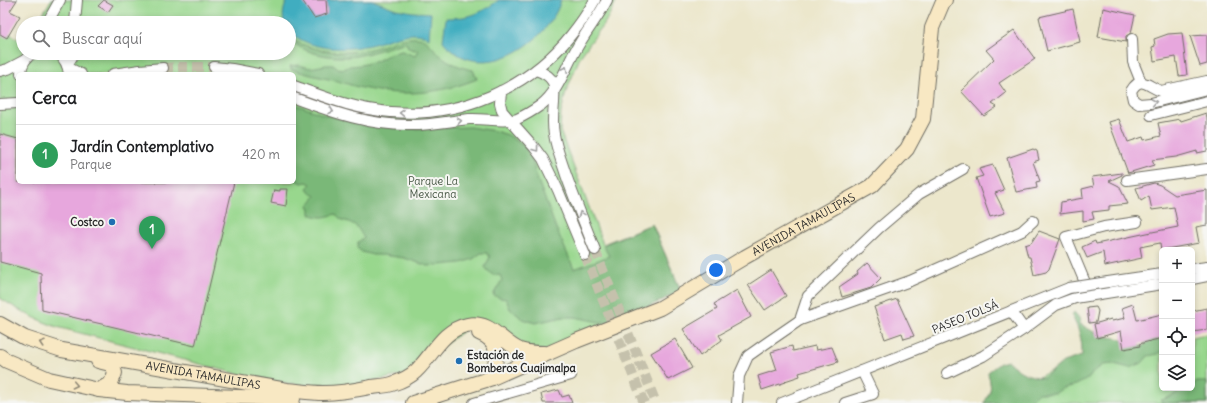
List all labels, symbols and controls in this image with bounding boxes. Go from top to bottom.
search box [16,16,296,60]
icon: search [30,27,52,49]
text: Buscar aquí [62,29,142,48]
one-way arrow [561,66,568,73]
text: Cerca [32,87,77,109]
one-way arrow [1151,98,1158,107]
one-way arrow [327,106,334,115]
one-way arrow [399,109,405,117]
one-way arrow [456,117,462,126]
text: Jardín Contemplativo [70,137,214,156]
one-way arrow [531,145,538,152]
text: 1 [42,146,48,163]
text: 420 m [242,146,280,163]
text: Parque [70,156,112,173]
park label: Parque La Mexicana [408,174,458,201]
street label: AVENIDA TAMAULIPAS [749,190,858,259]
one-way arrow [577,210,585,217]
place label: Costco [70,215,104,229]
pin: 1 [139,216,165,249]
marker: Costco [107,217,117,227]
map controls [1159,247,1195,391]
button: + [1159,247,1195,283]
your location [706,260,726,280]
button: − [1159,283,1195,319]
street label: PASEO TOLSÁ [930,296,1000,337]
button: locate [1159,319,1195,355]
one-way arrow [39,339,46,348]
place label: Estación de Bomberos Cuajimalpa [467,348,577,376]
button: layers [1159,355,1195,391]
marker: Estación de Bomberos Cuajimalpa [454,356,464,366]
street label: AVENIDA TAMAULIPAS [145,358,262,392]
one-way arrow [72,380,78,388]

